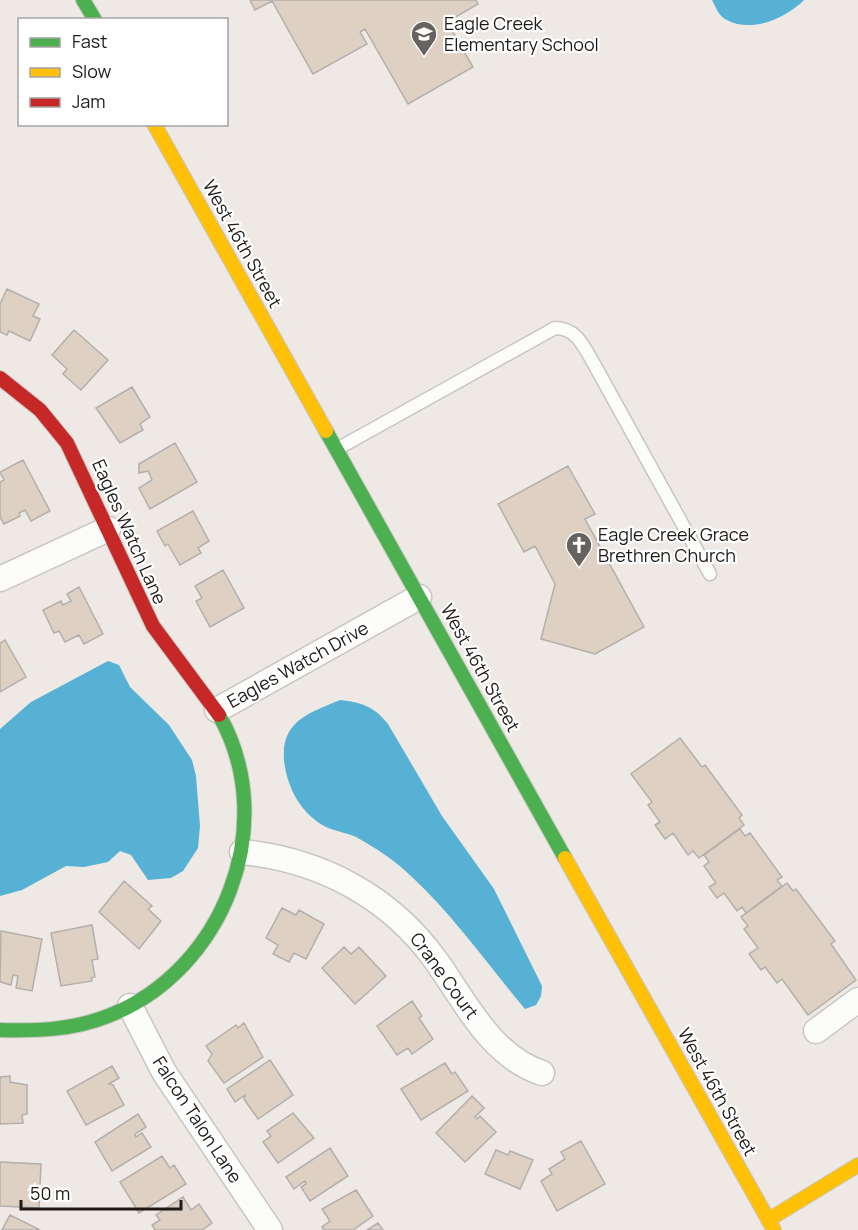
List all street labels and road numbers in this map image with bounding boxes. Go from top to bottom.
street label: West 46th Street [198,175,288,312]
street label: Eagles Watch Lane [87,455,173,608]
street label: West 46th Street [436,599,526,736]
street label: Eagles Watch Drive [223,615,372,713]
street label: Crane Court [405,927,484,1024]
street label: West 46th Street [673,1023,763,1160]
street label: Falcon Talon Lane [148,1051,248,1187]

